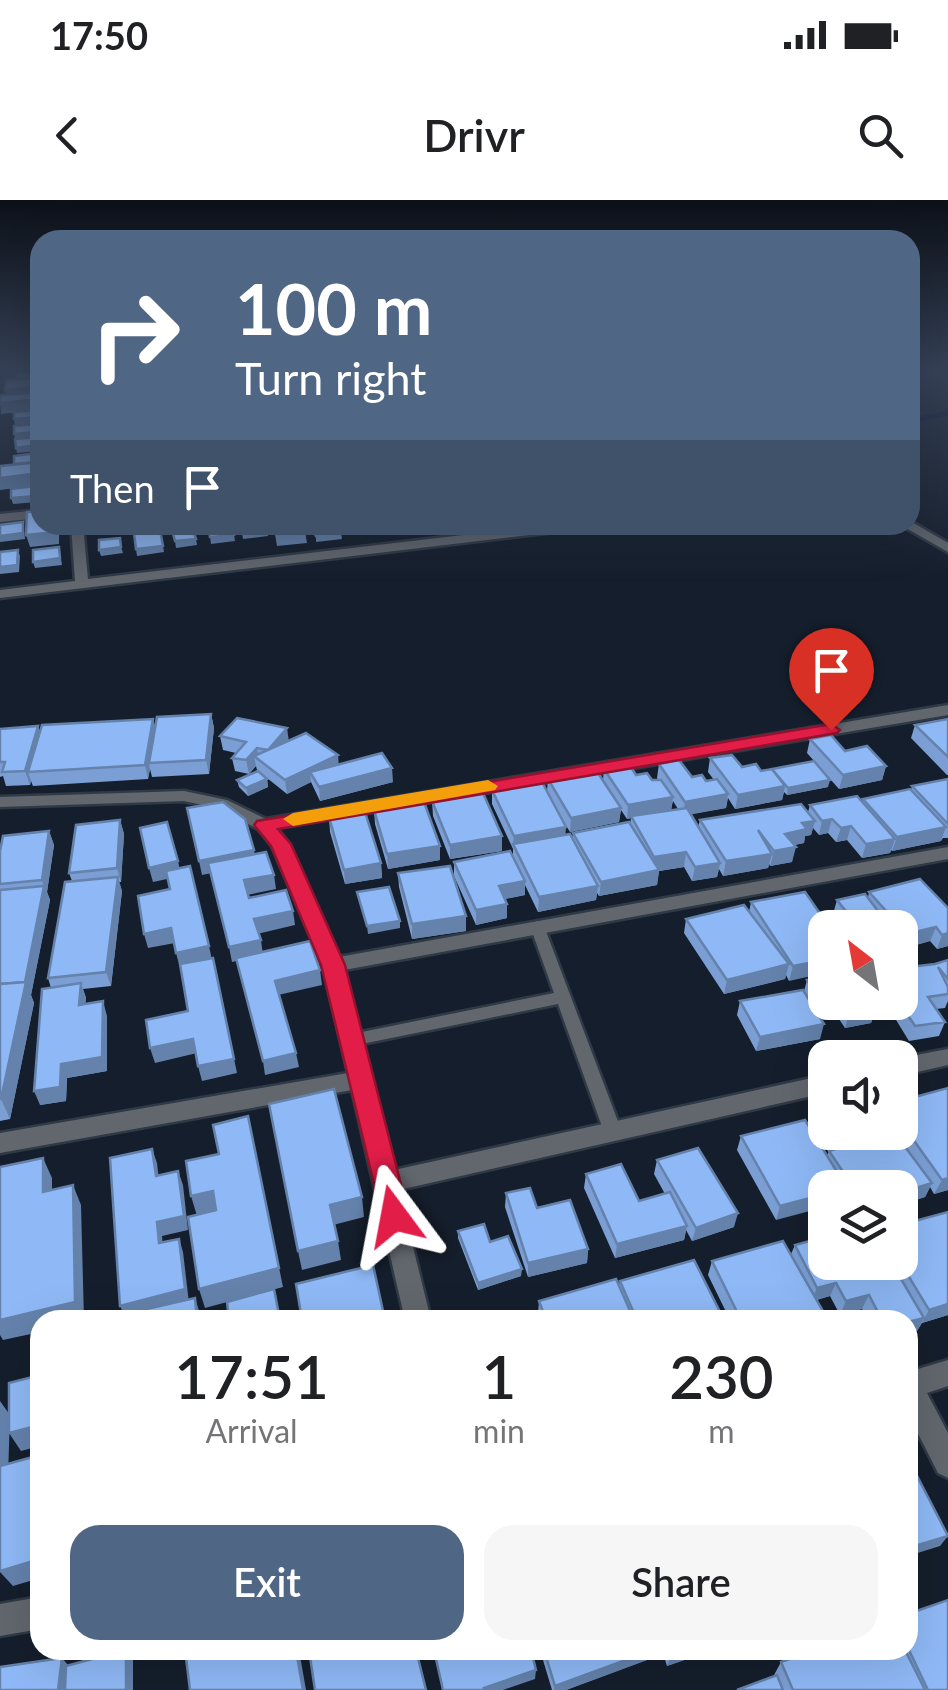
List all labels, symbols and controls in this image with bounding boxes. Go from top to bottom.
text: 17:50 [50,12,148,58]
icon: back [40,108,95,163]
text: Drivr [423,108,525,162]
icon: search [853,108,908,163]
text: 100 m [235,266,432,350]
icon: right [70,270,200,400]
text: Turn right [235,351,426,405]
icon: arrive [175,460,230,515]
text: Then [70,465,155,511]
pin [789,628,874,731]
icon: arrive [804,643,859,698]
north arrow [808,910,918,1020]
map controls [808,910,918,1280]
button: sound [808,1040,918,1150]
position arrow [342,1164,446,1268]
button: layers [808,1170,918,1280]
text: 17:51 [174,1340,329,1412]
text: 1 [482,1340,516,1412]
text: 230 [669,1340,774,1412]
text: Arrival [205,1411,298,1450]
text: min [473,1411,525,1450]
text: m [708,1411,735,1450]
button: Exit [70,1525,464,1640]
button: Share [484,1525,878,1640]

